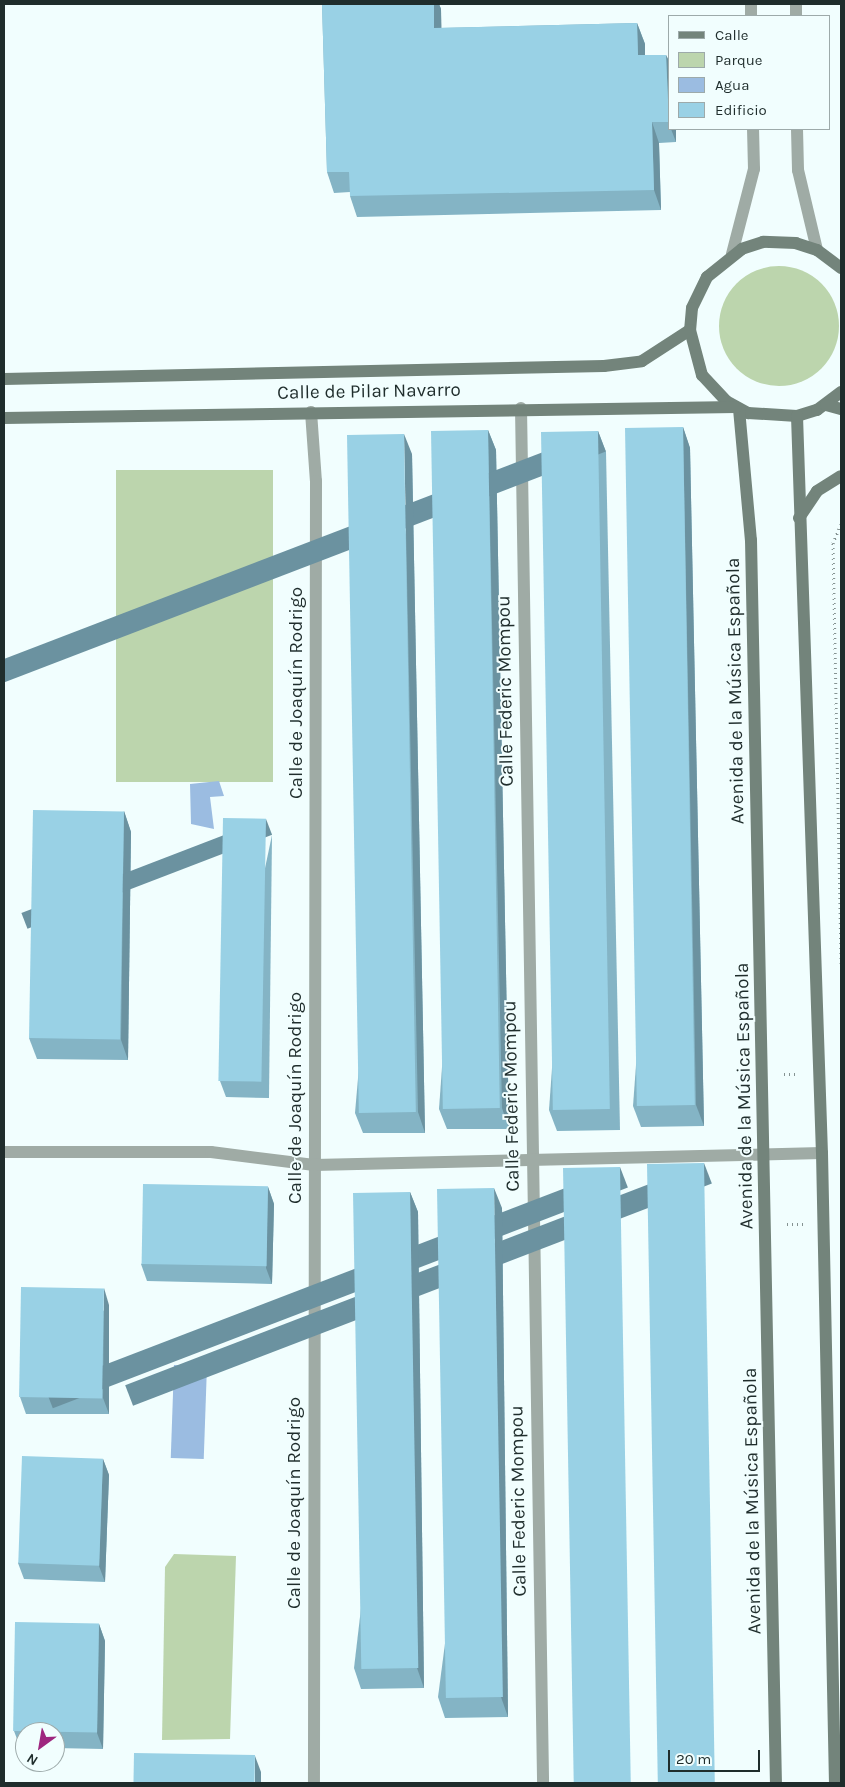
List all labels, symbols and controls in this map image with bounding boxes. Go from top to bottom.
legend [668,15,830,130]
text: Calle [715,26,749,44]
text: Parque [715,51,763,69]
text: Agua [715,76,749,94]
text: Edificio [715,101,767,119]
street label: Calle de Pilar Navarro [277,379,461,405]
street label: Avenida de la Música Española [722,557,750,825]
street label: Calle de Joaquín Rodrigo [286,587,308,799]
street label: Calle Federic Mompou [493,595,519,787]
street label: Avenida de la Música Española [731,962,759,1230]
street label: Calle de Joaquín Rodrigo [285,992,307,1204]
street label: Calle Federic Mompou [499,1000,525,1192]
street label: Avenida de la Música Española [739,1367,767,1635]
street label: Calle de Joaquín Rodrigo [284,1397,306,1609]
street label: Calle Federic Mompou [506,1405,532,1597]
north arrow [15,1722,65,1772]
scale bar [670,1740,762,1772]
text: N [24,1749,41,1769]
text: 20 m [676,1750,711,1768]

